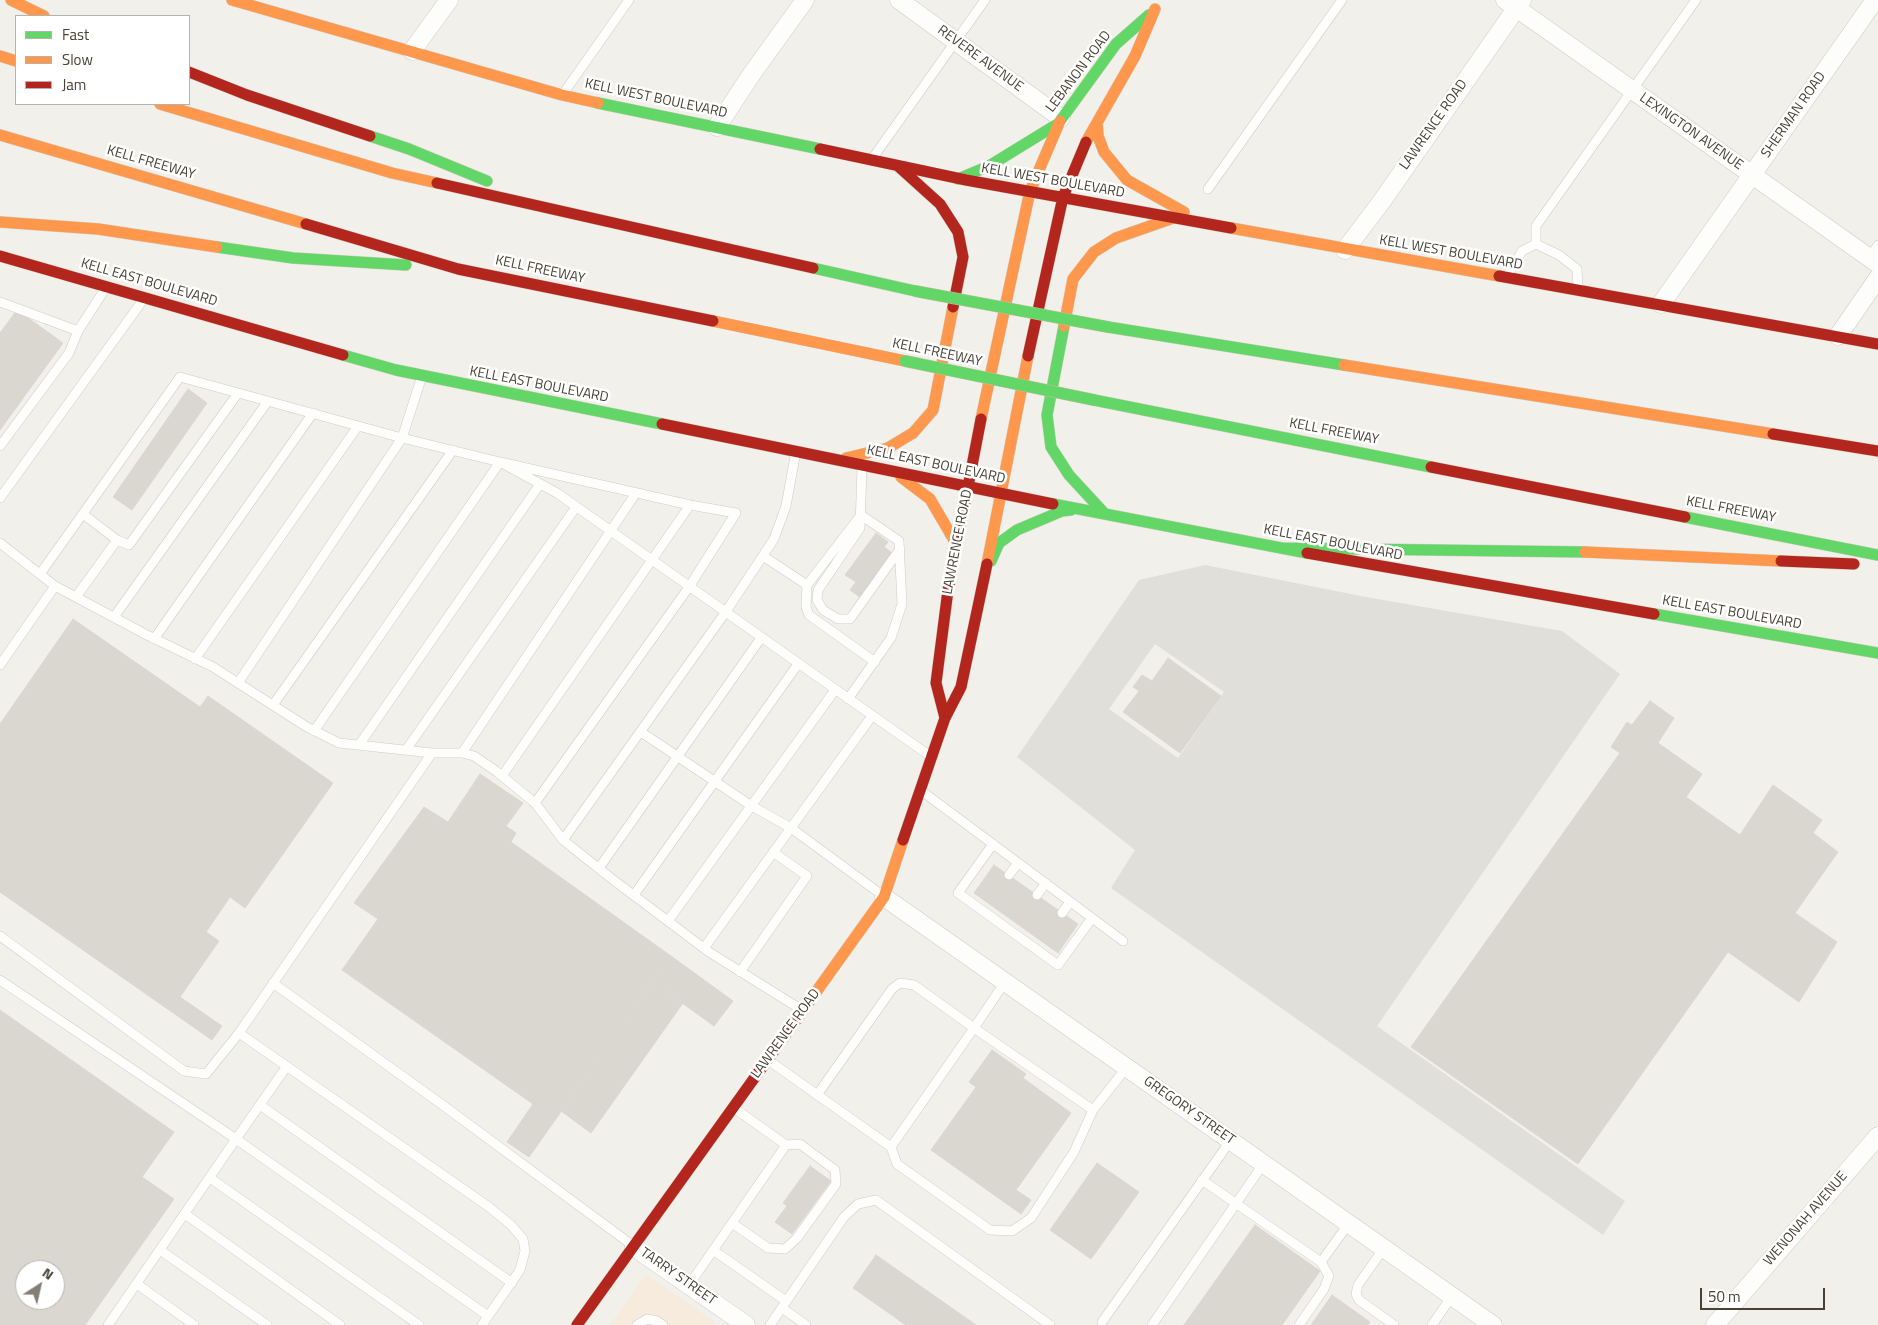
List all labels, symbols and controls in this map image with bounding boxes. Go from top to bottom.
legend [15,15,190,105]
street label: REVERE AVENUE [934,22,1026,96]
text: Fast [62,23,89,46]
street label: LEBANON ROAD [1043,28,1115,116]
text: Slow [62,48,93,71]
street label: SHERMAN ROAD [1758,69,1830,161]
text: Jam [62,73,86,96]
street label: KELL WEST BOULEVARD [583,76,729,122]
street label: LAWRENCE ROAD [1397,77,1471,173]
street label: LEXINGTON AVENUE [1636,90,1746,174]
street label: KELL FREEWAY [105,142,197,184]
street label: KELL WEST BOULEVARD [980,160,1126,202]
street label: KELL WEST BOULEVARD [1378,232,1524,274]
street label: KELL FREEWAY [494,252,586,288]
street label: KELL EAST BOULEVARD [79,255,219,311]
street label: KELL FREEWAY [891,335,983,371]
street label: KELL EAST BOULEVARD [468,363,610,407]
street label: KELL FREEWAY [1288,415,1380,449]
street label: KELL EAST BOULEVARD [865,442,1007,488]
street label: LAWRENCE ROAD [940,488,976,596]
street label: KELL FREEWAY [1685,493,1777,527]
street label: KELL EAST BOULEVARD [1262,521,1404,565]
street label: KELL EAST BOULEVARD [1661,592,1803,634]
street label: LAWRENCE ROAD [748,986,824,1082]
street label: GREGORY STREET [1140,1073,1238,1149]
street label: WENONAH AVENUE [1761,1168,1851,1270]
street label: TARRY STREET [637,1245,719,1309]
north arrow [15,1260,65,1310]
text: N [38,1262,58,1285]
scale bar [1703,1278,1828,1310]
text: 50 m [1708,1285,1741,1308]

